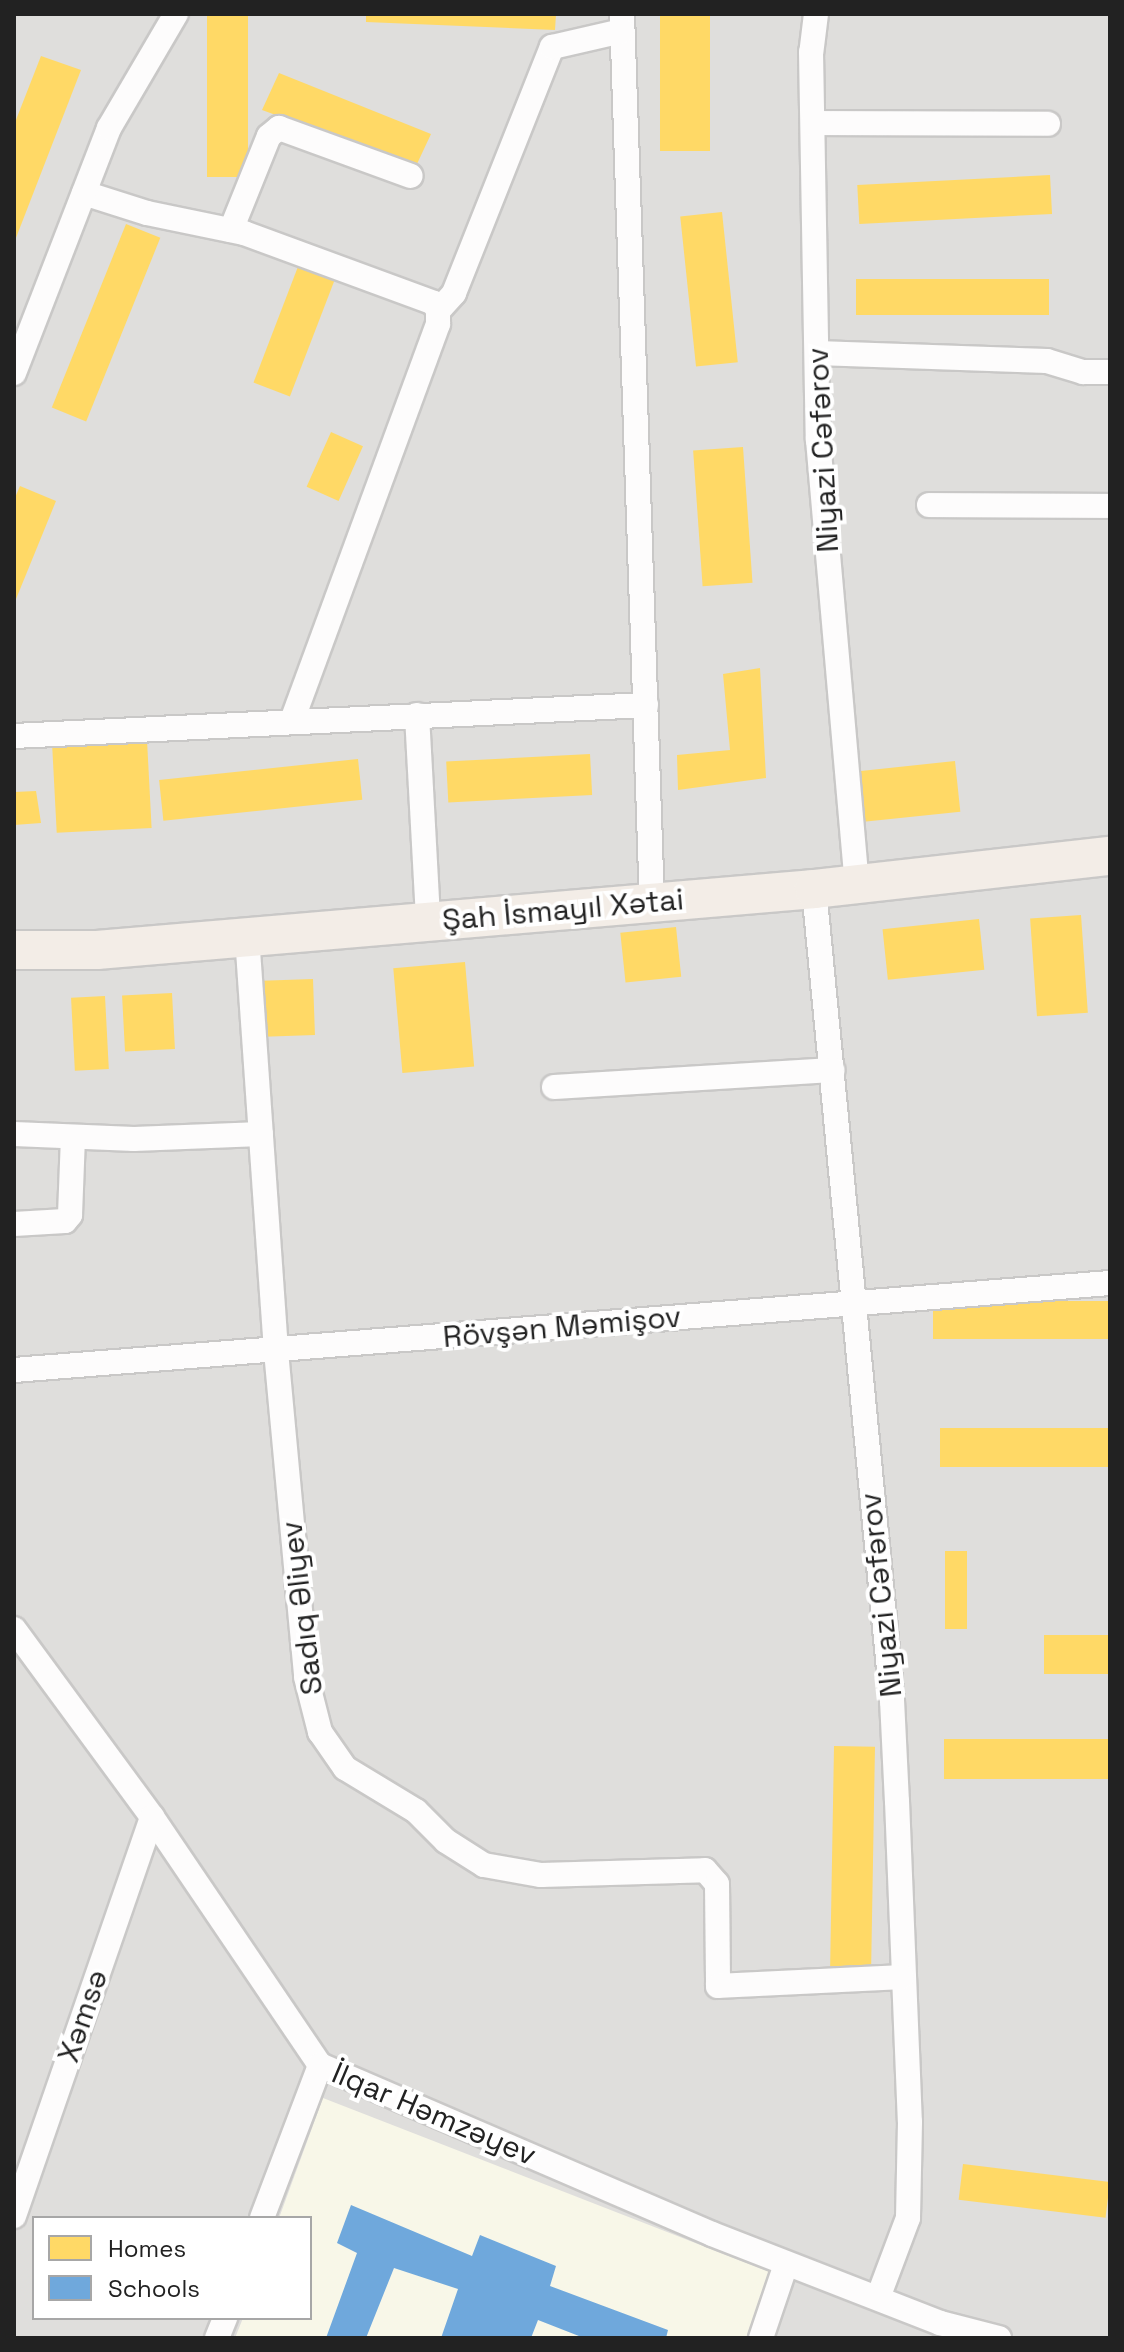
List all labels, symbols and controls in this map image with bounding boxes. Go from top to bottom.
street label: Niyazi Cəfərov [800,347,846,553]
street label: Şah İsmayıl Xətai [441,882,685,938]
street label: Rövşən Məmişov [441,1299,683,1355]
street label: Niyazi Cəfərov [852,1491,910,1699]
street label: Sadıq Əliyev [273,1519,331,1697]
street label: Xəmsə [50,1965,116,2067]
street label: İlqar Həmzəyev [327,2055,541,2173]
legend [32,2216,312,2320]
text: Homes [108,2233,186,2264]
text: Schools [108,2273,200,2304]

